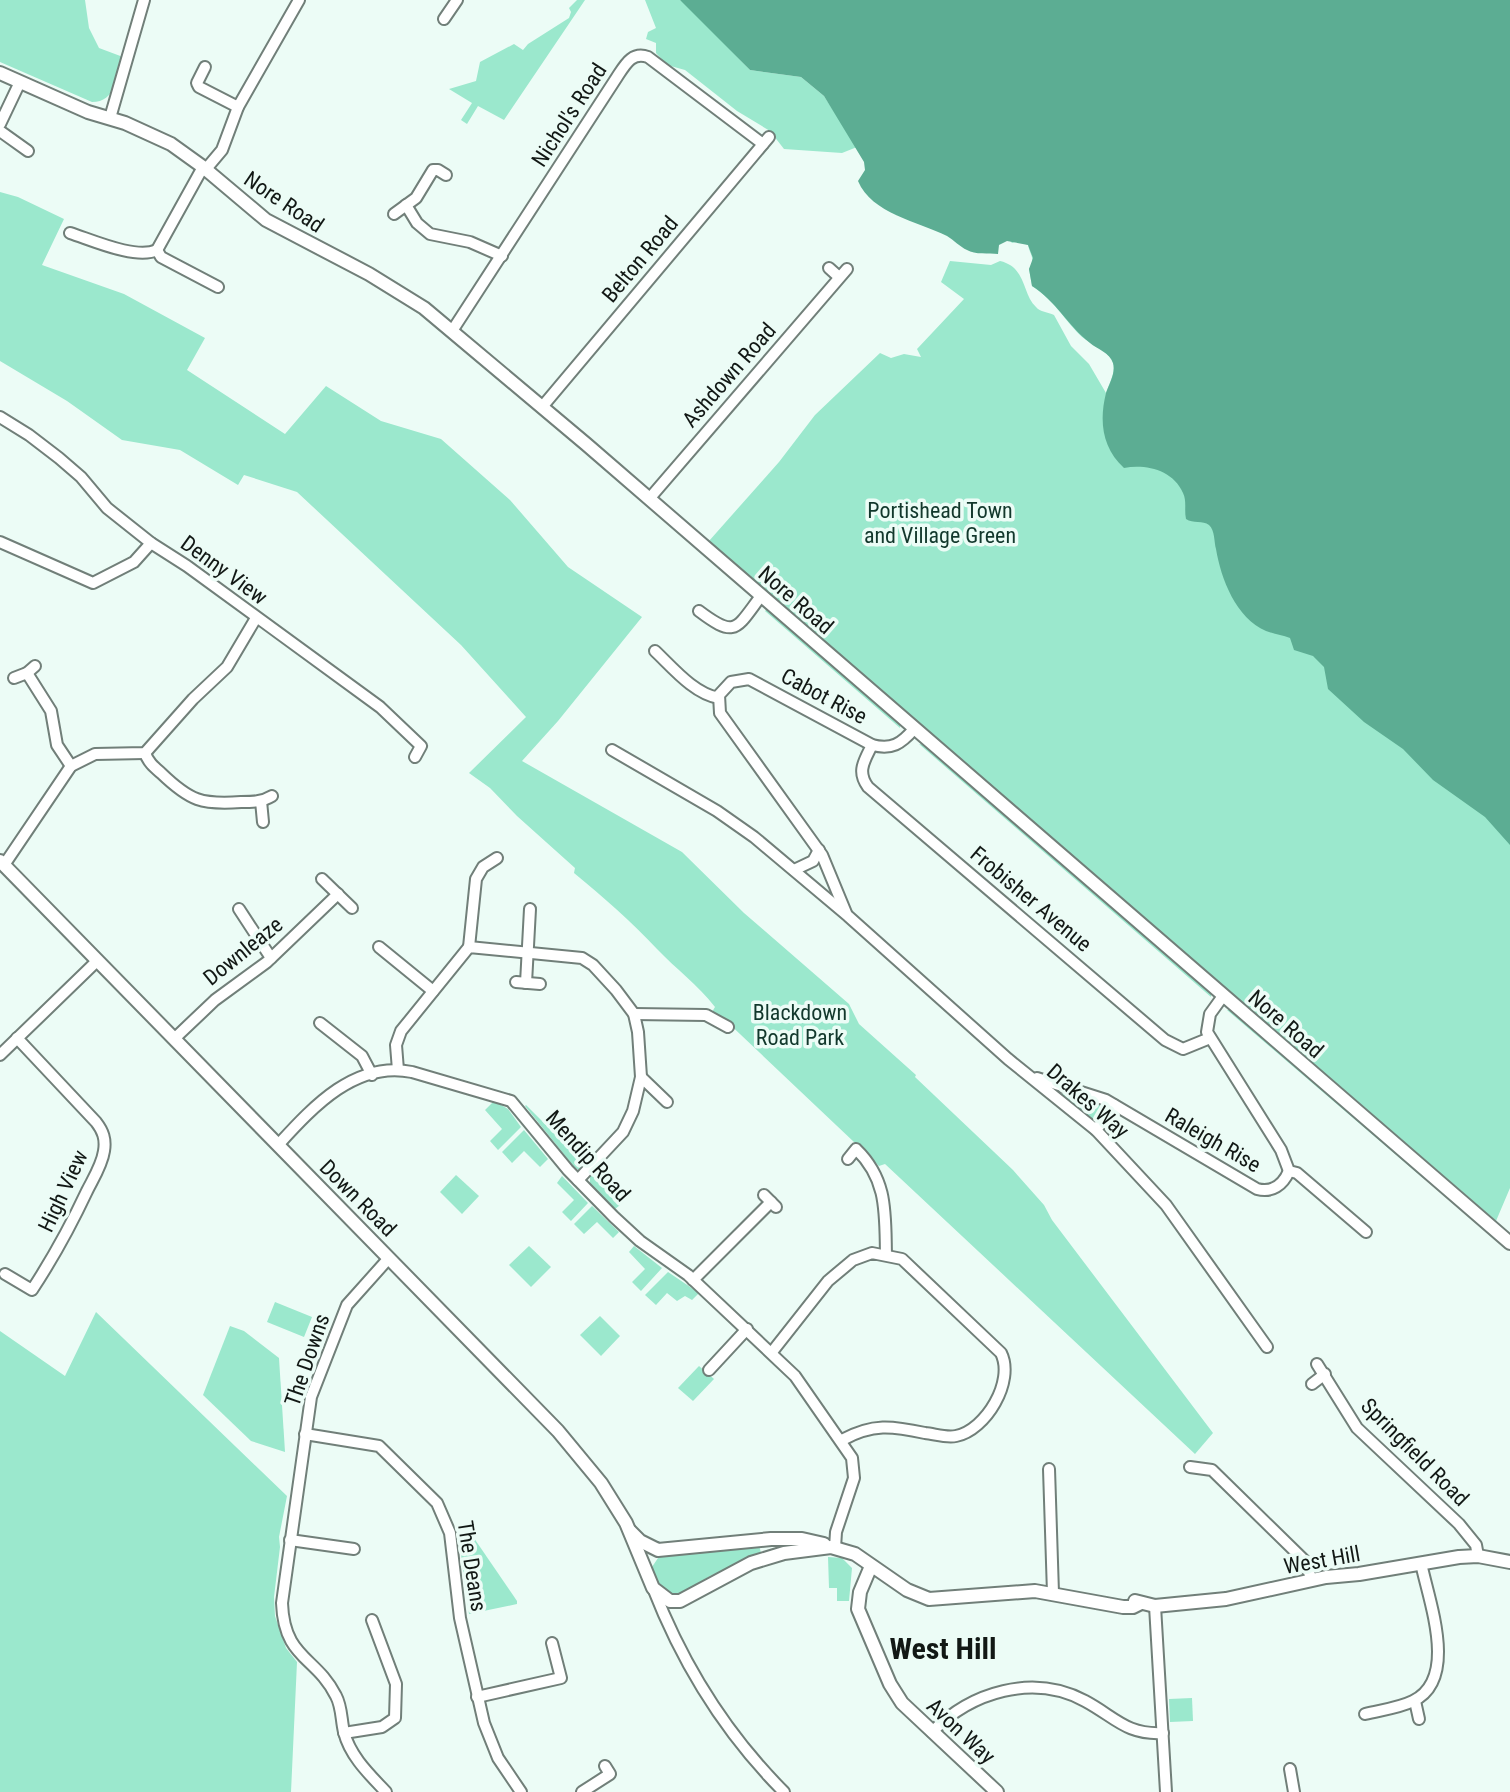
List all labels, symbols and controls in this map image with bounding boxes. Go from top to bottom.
street label: Nichol's Road [526,59,612,171]
street label: Nore Road [239,166,329,238]
street label: Belton Road [597,211,683,307]
street label: Ashdown Road [677,318,781,432]
park label: Portishead Town and Village Green [864,498,1016,548]
street label: Denny View [176,530,272,610]
street label: Nore Road [754,561,838,639]
street label: Cabot Rise [777,663,871,729]
street label: Frobisher Avenue [966,841,1096,957]
street label: Downleaze [199,912,287,990]
street label: Nore Road [1244,985,1328,1063]
park label: Blackdown Road Park [753,1000,847,1050]
street label: Drakes Way [1042,1059,1134,1143]
street label: Raleigh Rise [1161,1103,1265,1177]
street label: Mendip Road [541,1105,635,1207]
street label: High View [33,1146,93,1236]
street label: Down Road [315,1155,401,1241]
street label: The Downs [280,1311,334,1409]
street label: Springfield Road [1356,1393,1474,1511]
street label: The Deans [452,1519,492,1613]
street label: West Hill [1282,1541,1362,1579]
district label: West Hill [889,1631,997,1666]
street label: Avon Way [922,1693,1000,1769]

